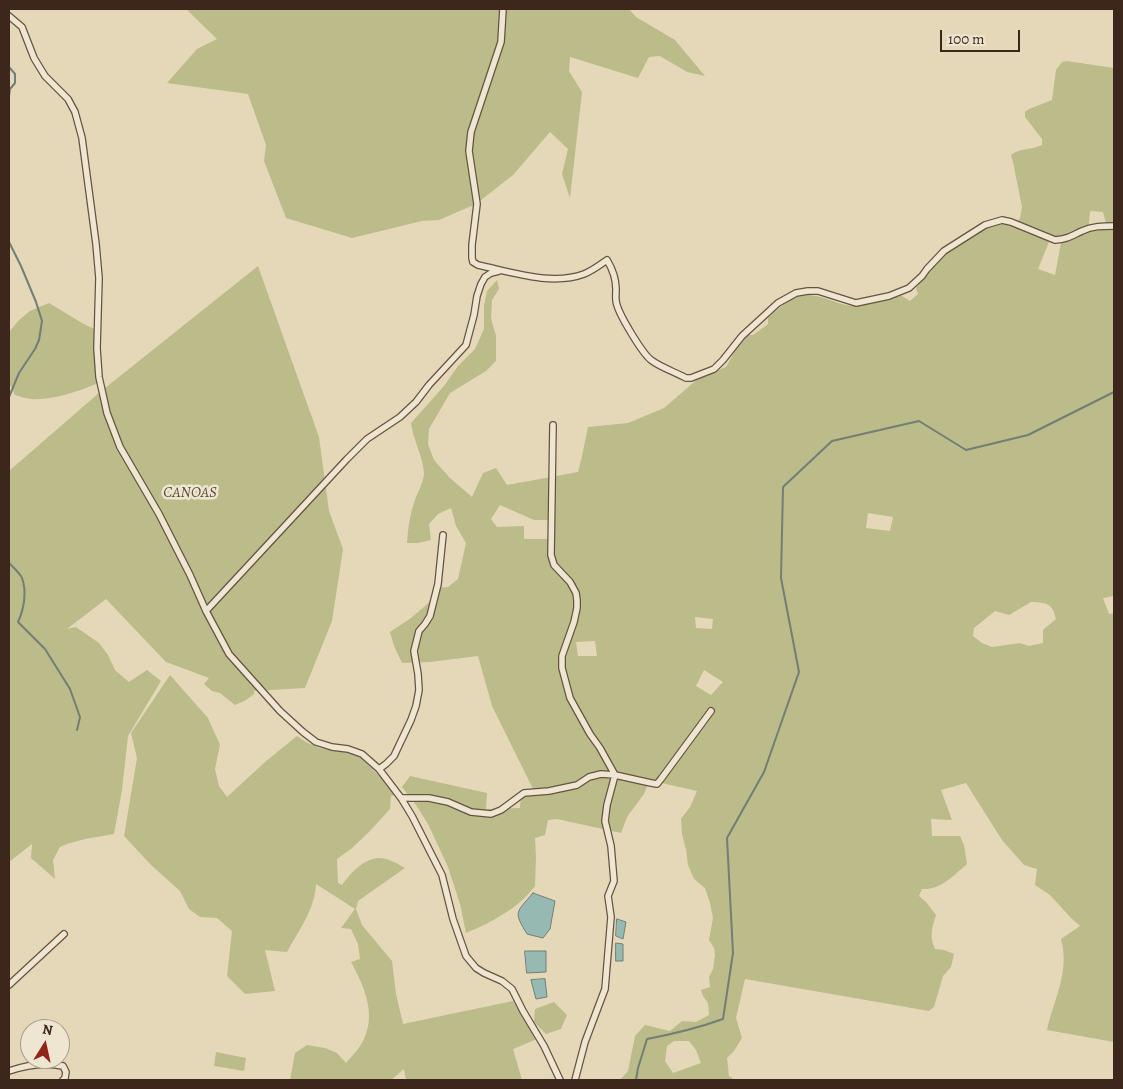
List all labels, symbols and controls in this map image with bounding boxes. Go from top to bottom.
scale bar [943,20,1023,52]
text: 100 m [948,29,985,49]
park label: CANOAS [163,484,217,502]
north arrow [20,1019,70,1069]
text: N [41,1019,54,1040]

